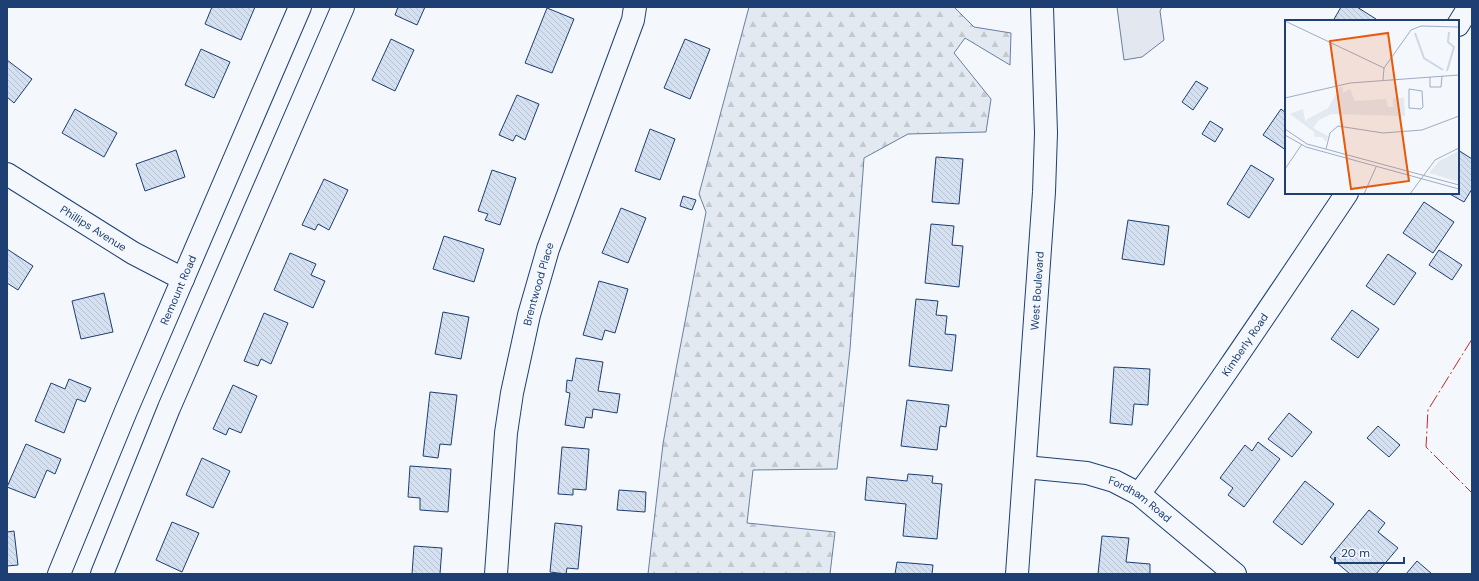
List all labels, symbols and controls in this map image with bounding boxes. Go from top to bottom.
inset map [1285,20,1459,194]
street label: Phillips Avenue [58,202,129,254]
street label: Brentwood Place [520,240,557,327]
street label: West Boulevard [1027,251,1047,331]
street label: Remount Road [157,253,199,327]
street label: Kimberly Road [1218,310,1271,379]
street label: Fordham Road [1107,473,1174,525]
scale bar [1335,539,1404,565]
text: 20 m [1341,545,1370,561]

